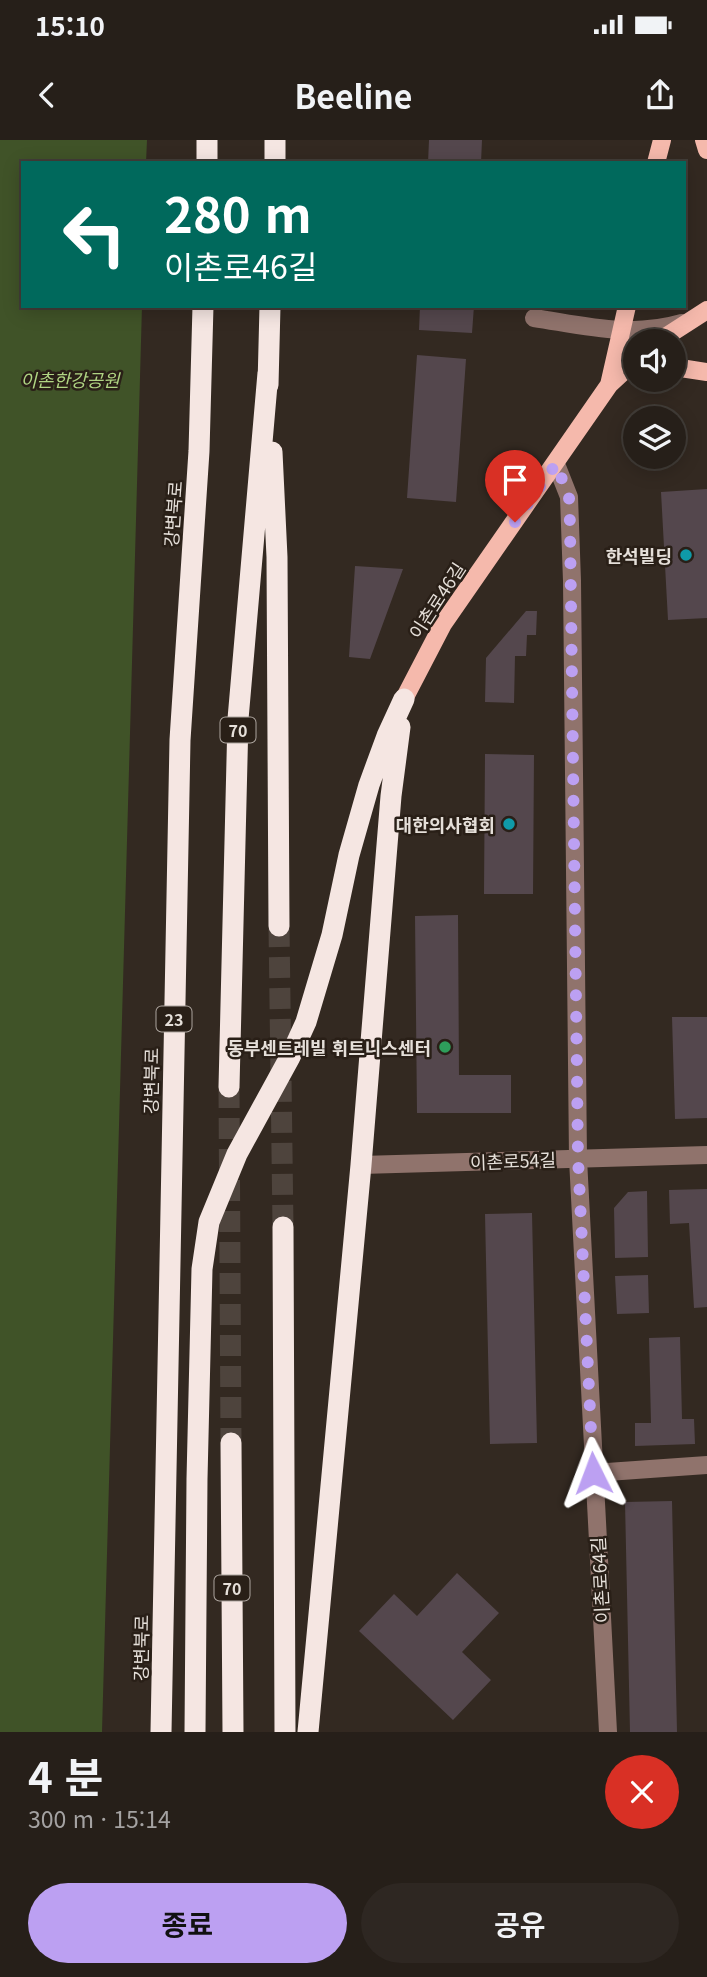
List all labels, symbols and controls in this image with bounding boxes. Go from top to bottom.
text: 15:10 [35,6,105,43]
text: Beeline [295,72,412,118]
icon: back [28,76,66,114]
icon: share [641,76,679,114]
text: 280 m [164,176,312,247]
icon: left [49,189,140,280]
text: 이촌로46길 [164,242,317,288]
map controls [623,329,686,469]
button: sound [623,329,686,392]
park label: 이촌한강공원 [20,366,121,392]
button: layers [623,406,686,469]
pin [485,450,545,522]
icon: arrive [496,461,534,499]
street label: 강변북로 [157,480,187,548]
place label: 한석빌딩 [606,542,672,568]
marker: 한석빌딩 [678,547,694,563]
street label: 이촌로46길 [402,557,470,643]
road number: 70 [220,718,256,743]
place label: 대한의사협회 [396,811,495,837]
marker: 대한의사협회 [501,816,517,832]
road number: 23 [156,1006,192,1032]
place label: 동부센트레빌 휘트니스센터 [227,1034,431,1060]
marker: 동부센트레빌 휘트니스센터 [437,1039,453,1055]
street label: 강변북로 [136,1048,164,1114]
street label: 이촌로54길 [469,1146,557,1174]
position arrow [556,1436,630,1510]
street label: 이촌로64길 [584,1536,614,1624]
road number: 70 [215,1576,250,1600]
street label: 강변북로 [126,1615,154,1681]
text: 4 분 [28,1744,103,1805]
button: close [605,1755,679,1829]
text: 300 m · 15:14 [28,1801,171,1835]
button: 종료 [28,1883,347,1963]
button: 공유 [361,1883,679,1963]

